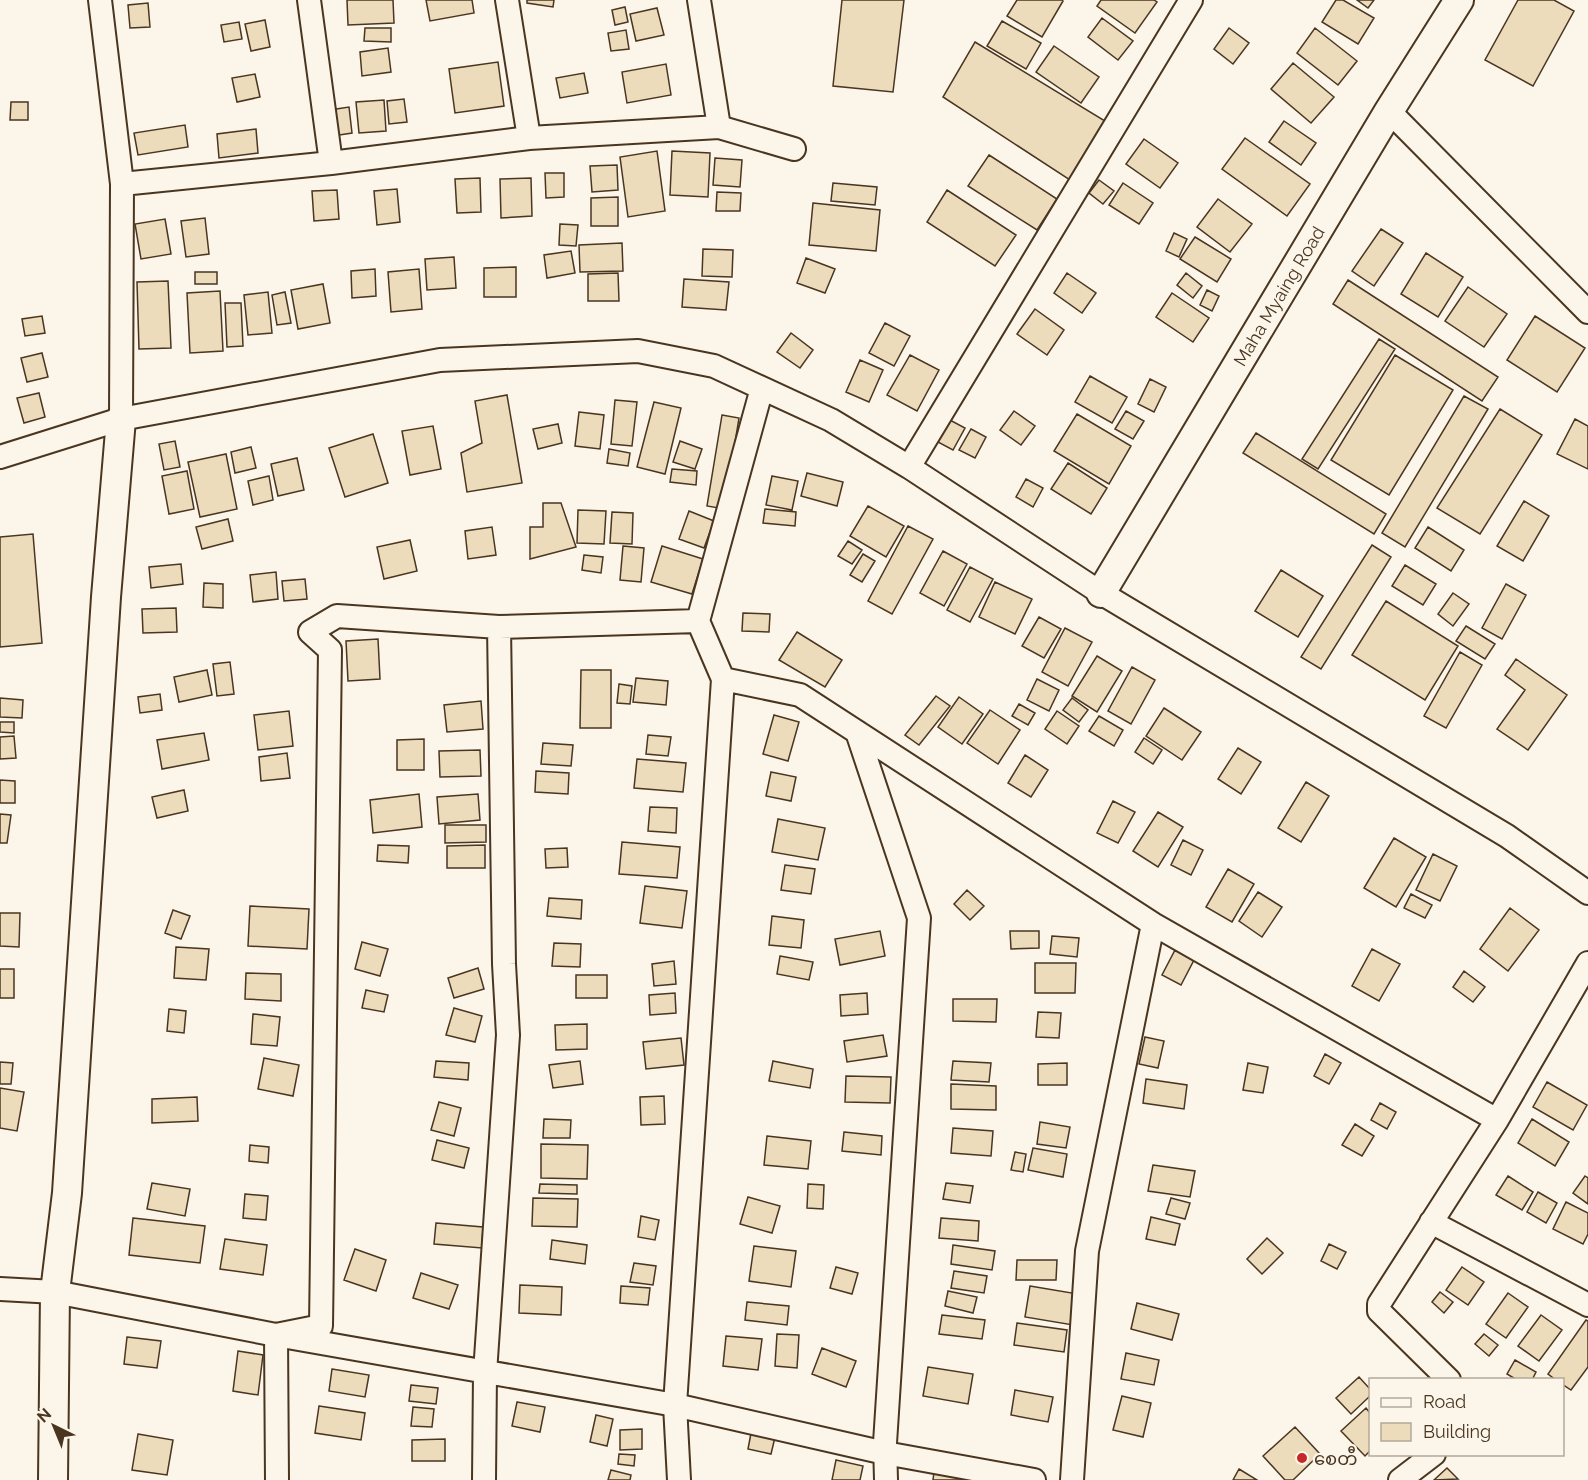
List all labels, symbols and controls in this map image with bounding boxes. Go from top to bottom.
street label: Maha Myaing Road [1229,222,1328,370]
legend [1369,1378,1564,1456]
text: Road [1423,1391,1466,1412]
north arrow [24,1396,84,1456]
text: N [33,1404,55,1427]
text: Building [1423,1421,1491,1442]
place label: စေတီ [1314,1445,1358,1469]
marker: စေတီ [1295,1451,1309,1465]

